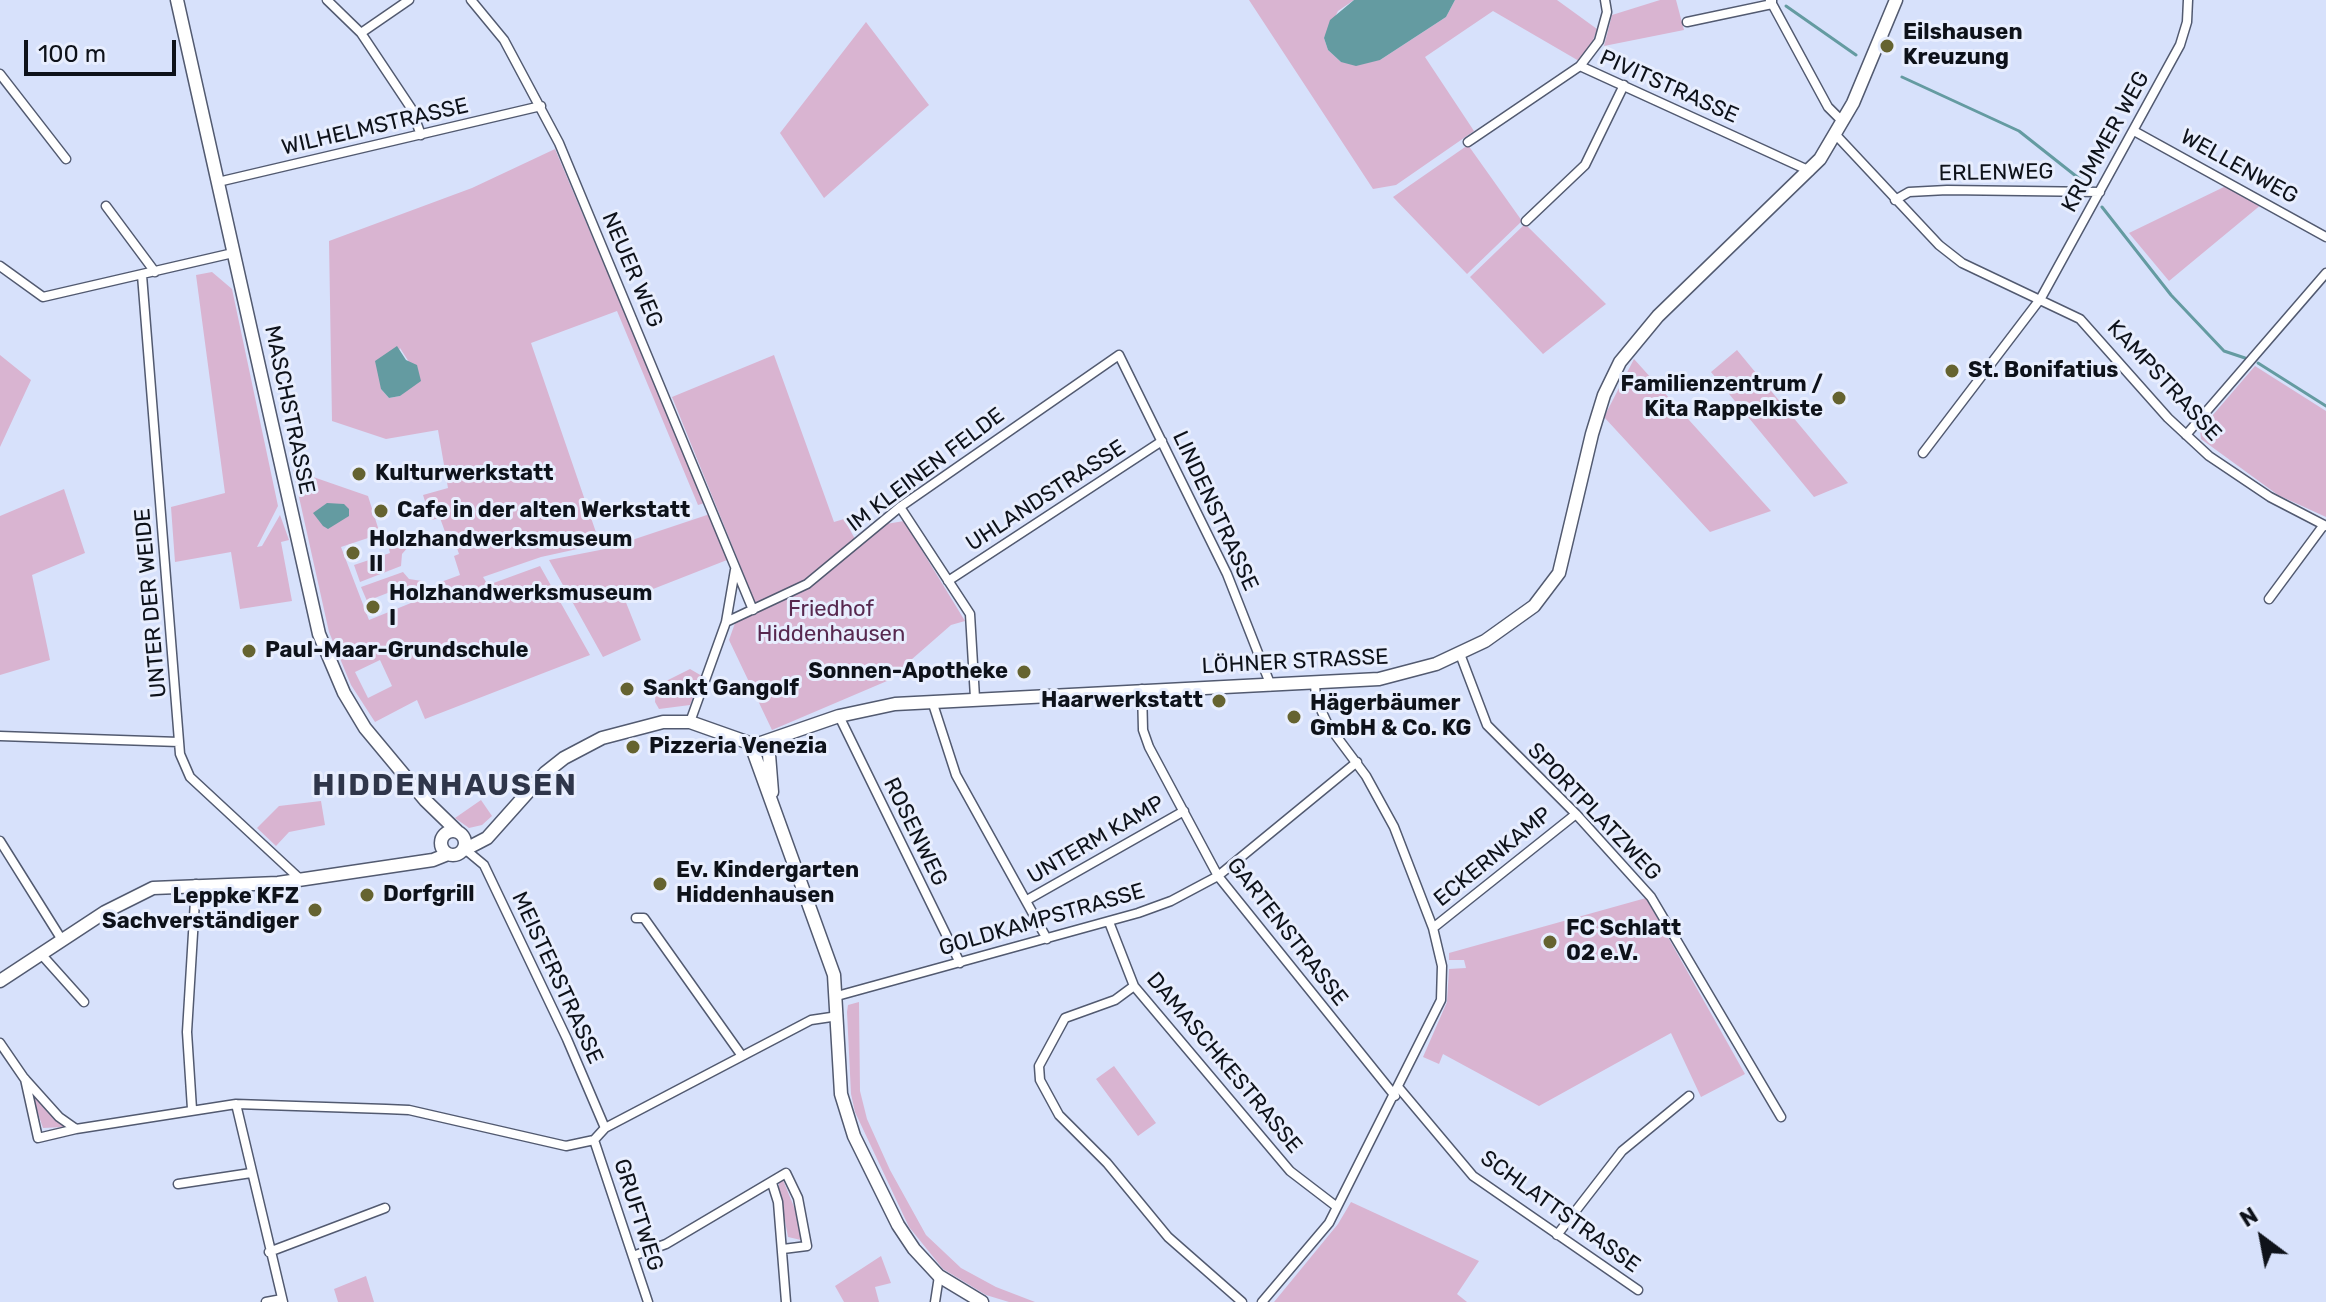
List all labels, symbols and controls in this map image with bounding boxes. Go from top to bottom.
place label: Eilshausen Kreuzung [1903,20,2023,72]
scale bar [28,24,180,74]
marker: Eilshausen Kreuzung [1878,37,1896,55]
text: 100 m [38,40,106,68]
street label: PIVITSTRASSE [1596,45,1742,129]
street label: KRUMMER WEG [2056,67,2156,217]
street label: WILHELMSTRASSE [279,93,471,161]
street label: WELLENWEG [2176,124,2302,210]
street label: ERLENWEG [1939,159,2053,187]
street label: NEUER WEG [596,208,668,332]
street label: KAMPSTRASSE [2101,315,2227,447]
street label: MASCHSTRASSE [258,323,320,497]
place label: St. Bonifatius [1968,358,2118,384]
marker: St. Bonifatius [1943,362,1961,380]
place label: Familienzentrum / Kita Rappelkiste [1621,372,1823,424]
marker: Familienzentrum / Kita Rappelkiste [1830,389,1848,407]
street label: IM KLEINEN FELDE [842,402,1010,538]
street label: LINDENSTRASSE [1166,427,1264,595]
street label: UHLANDSTRASSE [961,435,1131,557]
place label: Kulturwerkstatt [375,461,554,487]
marker: Kulturwerkstatt [350,465,368,483]
place label: Cafe in der alten Werkstatt [397,498,690,524]
marker: Cafe in der alten Werkstatt [372,502,390,520]
street label: UNTER DER WEIDE [130,507,172,699]
place label: Holzhandwerksmuseum II [369,527,632,578]
marker: Holzhandwerksmuseum II [344,544,362,562]
place label: Holzhandwerksmuseum I [389,581,652,632]
park label: Friedhof Hiddenhausen [757,597,905,648]
marker: Holzhandwerksmuseum I [364,598,382,616]
place label: Paul-Maar-Grundschule [265,638,529,664]
marker: Paul-Maar-Grundschule [240,642,258,660]
street label: LÖHNER STRASSE [1201,644,1389,680]
place label: Sonnen-Apotheke [808,659,1008,685]
marker: Sonnen-Apotheke [1015,663,1033,681]
place label: Sankt Gangolf [643,676,799,702]
marker: Sankt Gangolf [618,680,636,698]
place label: Haarwerkstatt [1041,688,1203,714]
place label: Hägerbäumer GmbH & Co. KG [1310,691,1471,742]
marker: Haarwerkstatt [1210,692,1228,710]
marker: Hägerbäumer GmbH & Co. KG [1285,708,1303,726]
place label: Pizzeria Venezia [649,734,827,760]
marker: Pizzeria Venezia [624,738,642,756]
street label: SPORTPLATZWEG [1522,738,1666,886]
district label: HIDDENHAUSEN [312,768,578,804]
street label: ROSENWEG [877,773,953,891]
street label: UNTERM KAMP [1023,790,1169,890]
street label: ECKERNKAMP [1429,802,1557,912]
street label: GARTENSTRASSE [1221,853,1353,1011]
place label: Ev. Kindergarten Hiddenhausen [676,858,859,910]
marker: Ev. Kindergarten Hiddenhausen [651,875,669,893]
street label: GOLDKAMPSTRASSE [936,878,1148,962]
place label: Dorfgrill [383,882,475,908]
place label: Leppke KFZ Sachverständiger [102,884,299,936]
marker: Dorfgrill [358,886,376,904]
street label: MEISTERSTRASSE [506,888,608,1068]
marker: Leppke KFZ Sachverständiger [306,901,324,919]
place label: FC Schlatt 02 e.V. [1566,916,1681,968]
marker: FC Schlatt 02 e.V. [1541,933,1559,951]
street label: DAMASCHKESTRASSE [1141,967,1307,1159]
street label: SCHLATTSTRASSE [1475,1145,1645,1279]
street label: GRUFTWEG [607,1156,669,1274]
north arrow [2222,1198,2302,1278]
text: N [2235,1202,2263,1233]

